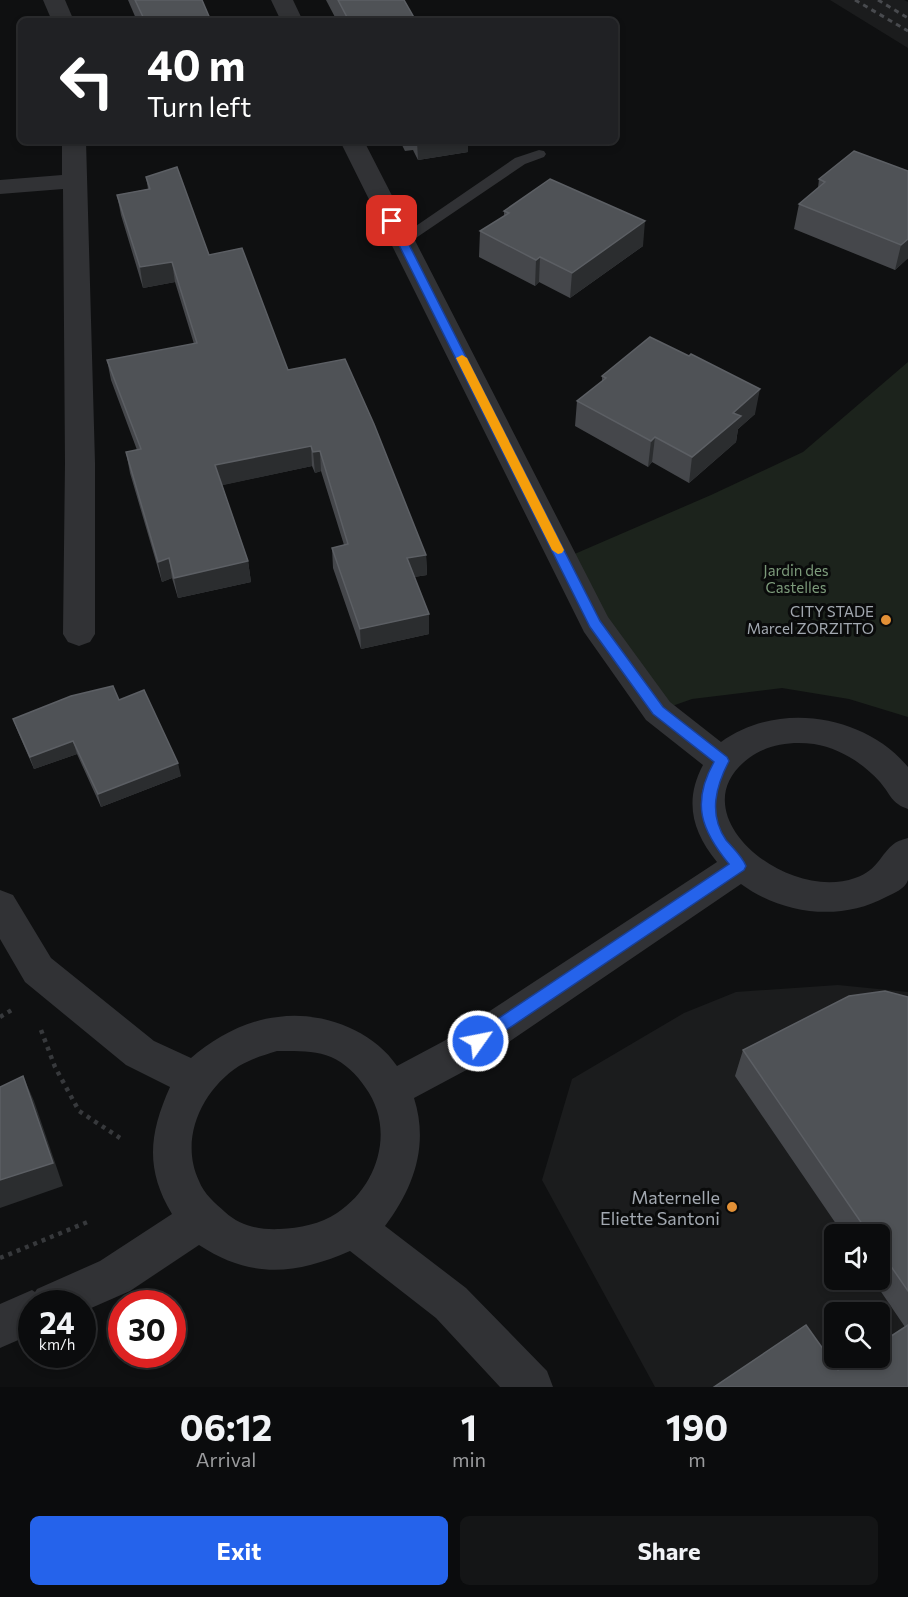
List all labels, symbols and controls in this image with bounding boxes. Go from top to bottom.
text: 40 m [147,38,245,90]
icon: left [48,42,126,120]
text: Turn left [147,90,251,123]
pin [366,195,417,246]
icon: arrive [375,204,408,237]
park label: Jardin des Castelles [763,561,829,596]
place label: CITY STADE Marcel ZORZITTO [747,602,874,637]
marker: CITY STADE Marcel ZORZITTO [879,613,893,627]
position arrow [446,1009,510,1073]
place label: Maternelle Eliette Santoni [600,1186,720,1229]
marker: Maternelle Eliette Santoni [725,1200,739,1214]
map controls [824,1224,890,1368]
button: sound [824,1224,890,1290]
speed limit sign: 30 [108,1290,186,1368]
button: search [824,1302,890,1368]
text: 24 [39,1303,75,1340]
text: km/h [39,1335,75,1353]
text: 06:12 [180,1404,272,1448]
text: 1 [461,1404,477,1448]
text: 190 [666,1404,728,1448]
text: Arrival [196,1447,256,1471]
text: min [452,1447,486,1471]
text: m [688,1447,706,1471]
button: Exit [30,1516,448,1585]
button: Share [460,1516,878,1585]

